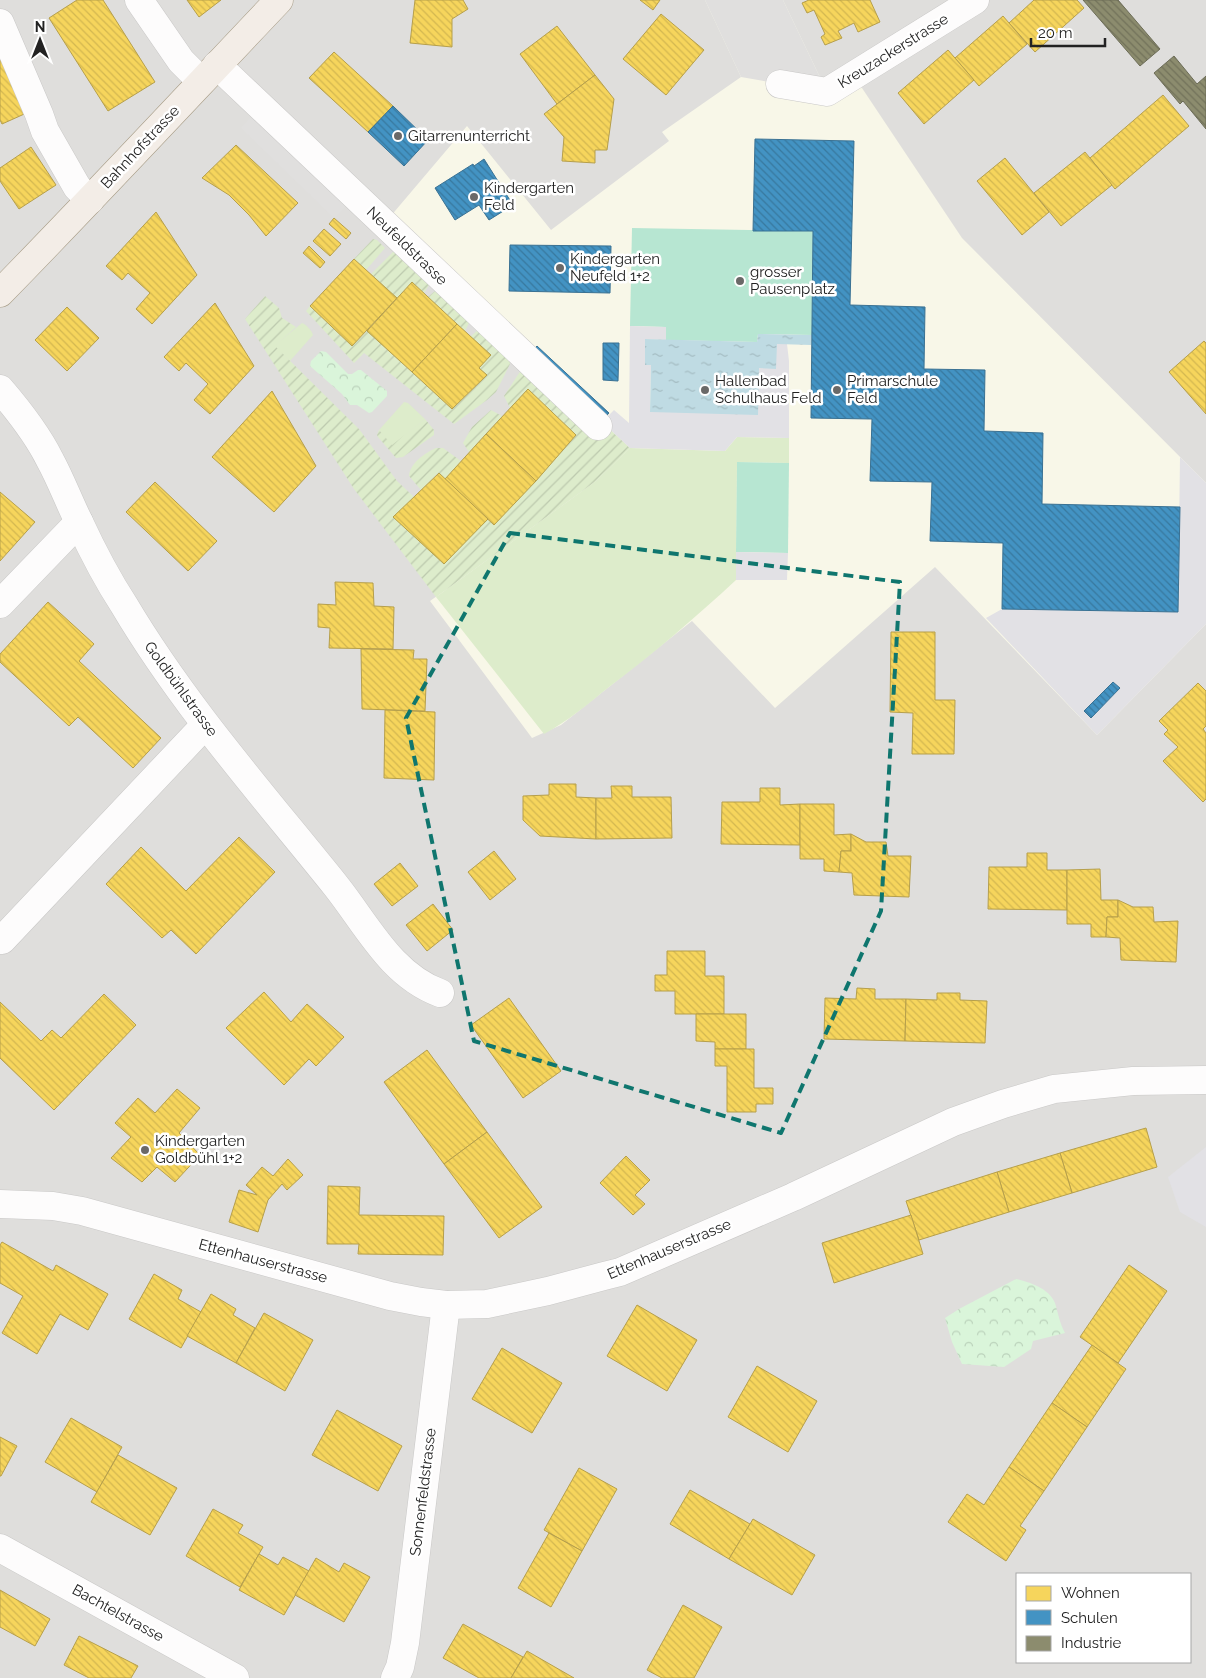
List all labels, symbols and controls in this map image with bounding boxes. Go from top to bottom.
street label: Kreuzackerstrasse [834,10,952,92]
north arrow [15,15,65,65]
scale bar [1031,15,1105,47]
text: N [35,19,45,35]
text: 20 m [1038,24,1073,42]
street label: Bahnhofstrasse [97,102,183,192]
place label: Gitarrenunterricht [408,127,530,145]
marker: Gitarrenunterricht [392,130,404,142]
place label: Kindergarten Feld [484,179,574,214]
marker: Kindergarten Feld [468,191,480,203]
street label: Neufeldstrasse [363,203,451,289]
place label: Kindergarten Neufeld 1+2 [570,250,660,285]
marker: Kindergarten Neufeld 1+2 [554,262,566,274]
place label: grosser Pausenplatz [750,263,835,298]
marker: grosser Pausenplatz [734,275,746,287]
place label: Hallenbad Schulhaus Feld [715,372,822,407]
place label: Primarschule Feld [847,372,938,407]
marker: Hallenbad Schulhaus Feld [699,384,711,396]
marker: Primarschule Feld [831,384,843,396]
street label: Goldbühlstrasse [140,638,222,740]
place label: Kindergarten Goldbühl 1+2 [155,1132,245,1167]
marker: Kindergarten Goldbühl 1+2 [139,1144,151,1156]
street label: Ettenhauserstrasse [604,1215,734,1283]
street label: Ettenhauserstrasse [197,1235,330,1287]
street label: Sonnenfeldstrasse [406,1427,440,1557]
legend [1016,1573,1191,1663]
street label: Bachtelstrasse [69,1580,167,1646]
text: Wohnen [1061,1584,1120,1602]
text: Schulen [1061,1609,1118,1627]
text: Industrie [1061,1634,1122,1652]

